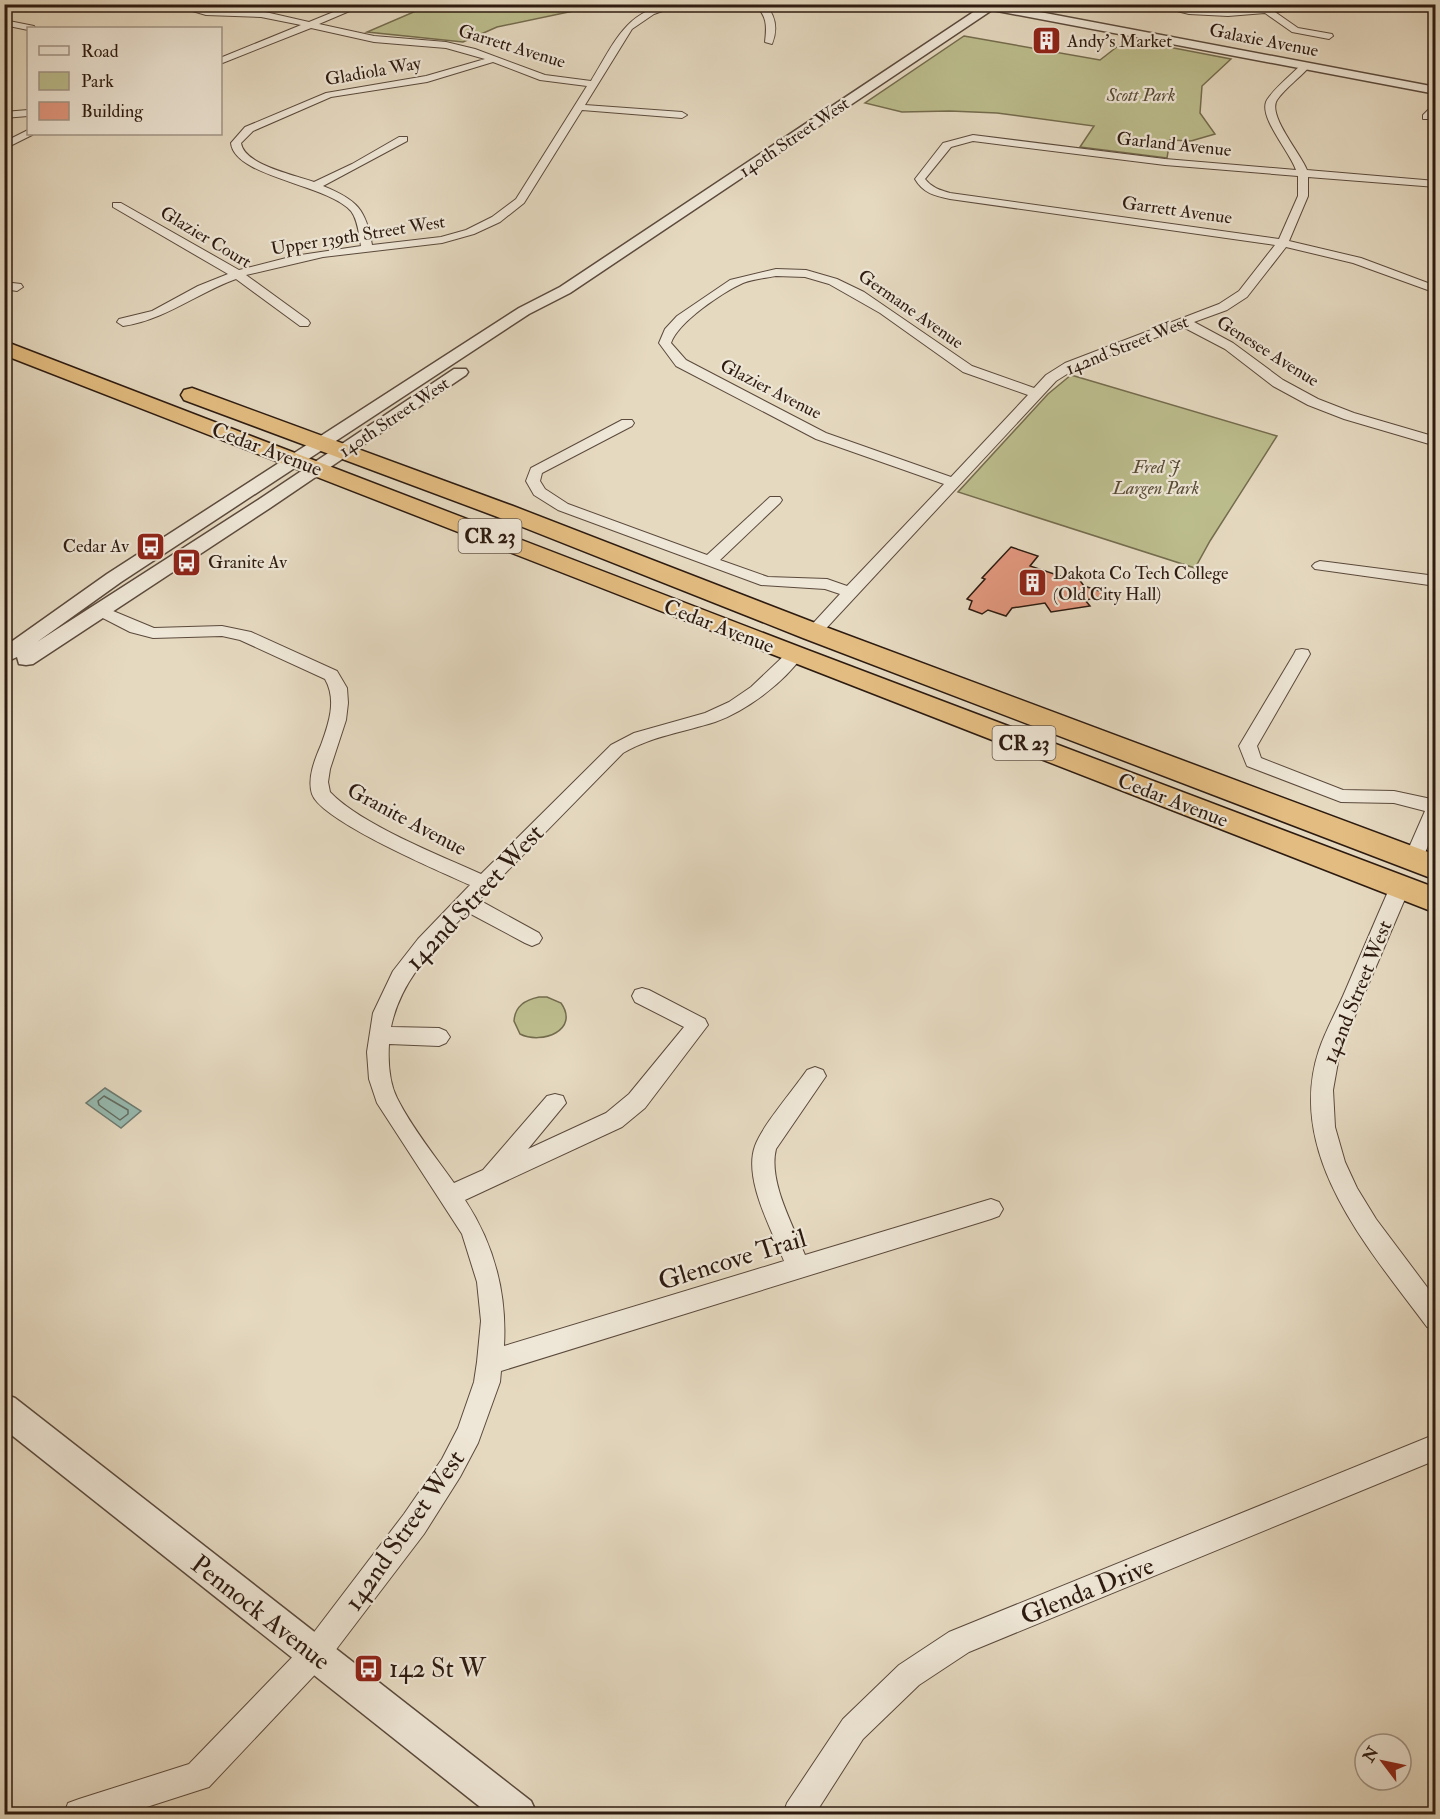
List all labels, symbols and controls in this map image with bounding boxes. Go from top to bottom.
street label: Garrett Avenue [455,19,569,74]
street label: Galaxie Avenue [1207,19,1321,62]
building icon: Andy's Market [1030,25,1062,57]
legend [27,27,222,135]
place label: Andy's Market [1066,30,1172,53]
text: Road [81,40,119,63]
street label: Gladiola Way [323,52,424,91]
text: Park [81,70,114,93]
park label: Scott Park [1106,84,1175,107]
street label: 140th Street West [735,92,854,183]
text: Building [81,100,144,123]
street label: Garland Avenue [1115,127,1233,162]
street label: Garrett Avenue [1120,191,1234,230]
street label: Glazier Court [156,201,256,274]
street label: Upper 139th Street West [269,210,447,261]
street label: Germane Avenue [854,265,968,354]
street label: 142nd Street West [1062,310,1192,381]
street label: Genesee Avenue [1212,311,1324,392]
street label: Glazier Avenue [716,354,826,425]
street label: 140th Street West [335,372,454,463]
street label: Cedar Avenue [208,416,326,483]
park label: Fred J Largen Park [1112,456,1199,500]
road number: CR 23 [458,519,522,553]
bus stop icon: Cedar Av [134,530,166,562]
place label: Cedar Av [63,535,129,558]
bus stop icon: Granite Av [171,546,203,578]
place label: Granite Av [208,551,287,574]
place label: Dakota Co Tech College (Old City Hall) [1053,562,1229,606]
building icon: Dakota Co Tech College (Old City Hall) [1016,567,1048,599]
street label: Cedar Avenue [660,593,778,660]
road number: CR 23 [992,726,1056,760]
street label: Cedar Avenue [1114,767,1232,834]
street label: Granite Avenue [343,777,471,862]
street label: 142nd Street West [399,818,551,978]
street label: 142nd Street West [1316,916,1399,1068]
street label: Glencove Trail [654,1222,810,1298]
street label: 142nd Street West [338,1444,472,1617]
street label: Pennock Avenue [184,1548,337,1677]
street label: Glenda Drive [1016,1550,1159,1632]
bus stop icon: 142 St W [352,1652,384,1684]
place label: 142 St W [389,1653,487,1685]
north arrow [1353,1732,1413,1792]
text: N [1358,1743,1384,1767]

